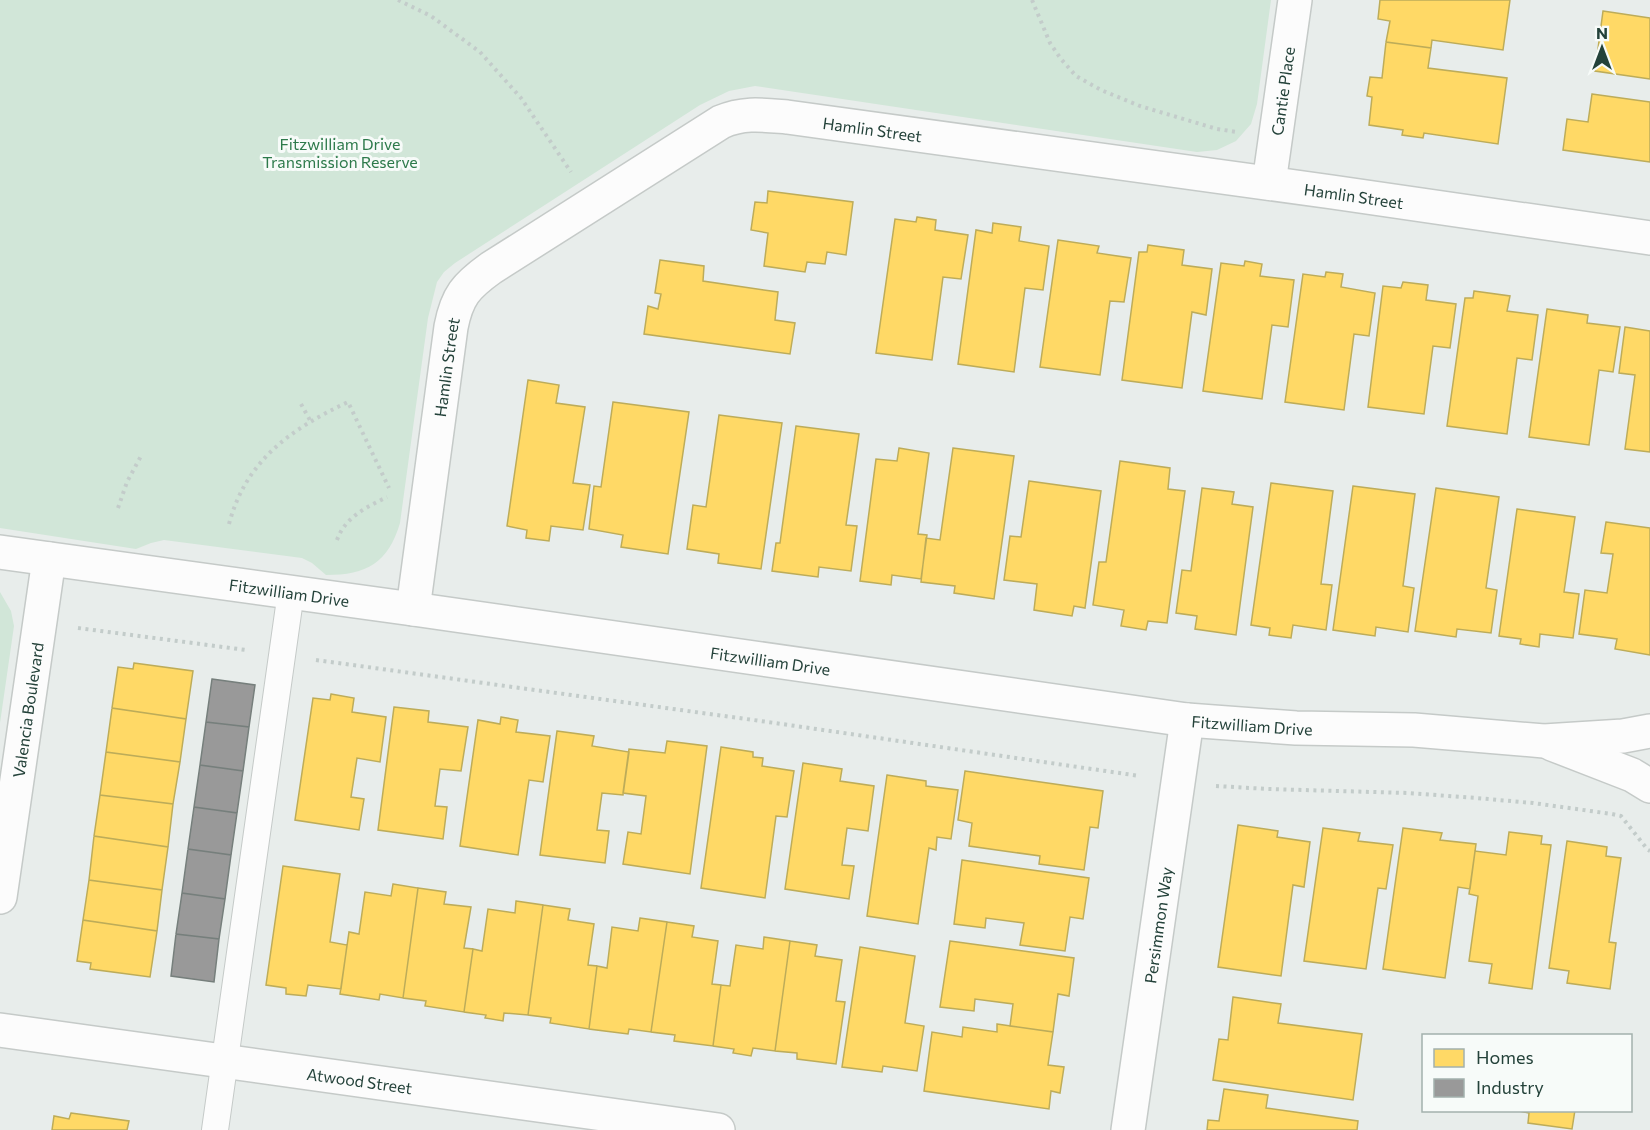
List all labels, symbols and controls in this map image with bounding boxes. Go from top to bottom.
north arrow [1572,18,1632,78]
text: N [1596,23,1608,42]
street label: Cantie Place [1266,45,1298,137]
street label: Hamlin Street [822,113,924,145]
park label: Fitzwilliam Drive Transmission Reserve [262,134,418,171]
street label: Hamlin Street [1303,179,1405,212]
street label: Hamlin Street [429,315,462,418]
street label: Fitzwilliam Drive [228,574,351,610]
street label: Valencia Boulevard [8,641,46,779]
street label: Fitzwilliam Drive [709,642,832,678]
street label: Fitzwilliam Drive [1191,711,1313,738]
street label: Persimmon Way [1140,866,1175,985]
legend [1422,1034,1632,1112]
text: Homes [1476,1046,1534,1068]
street label: Atwood Street [306,1063,414,1097]
text: Industry [1476,1076,1544,1098]

